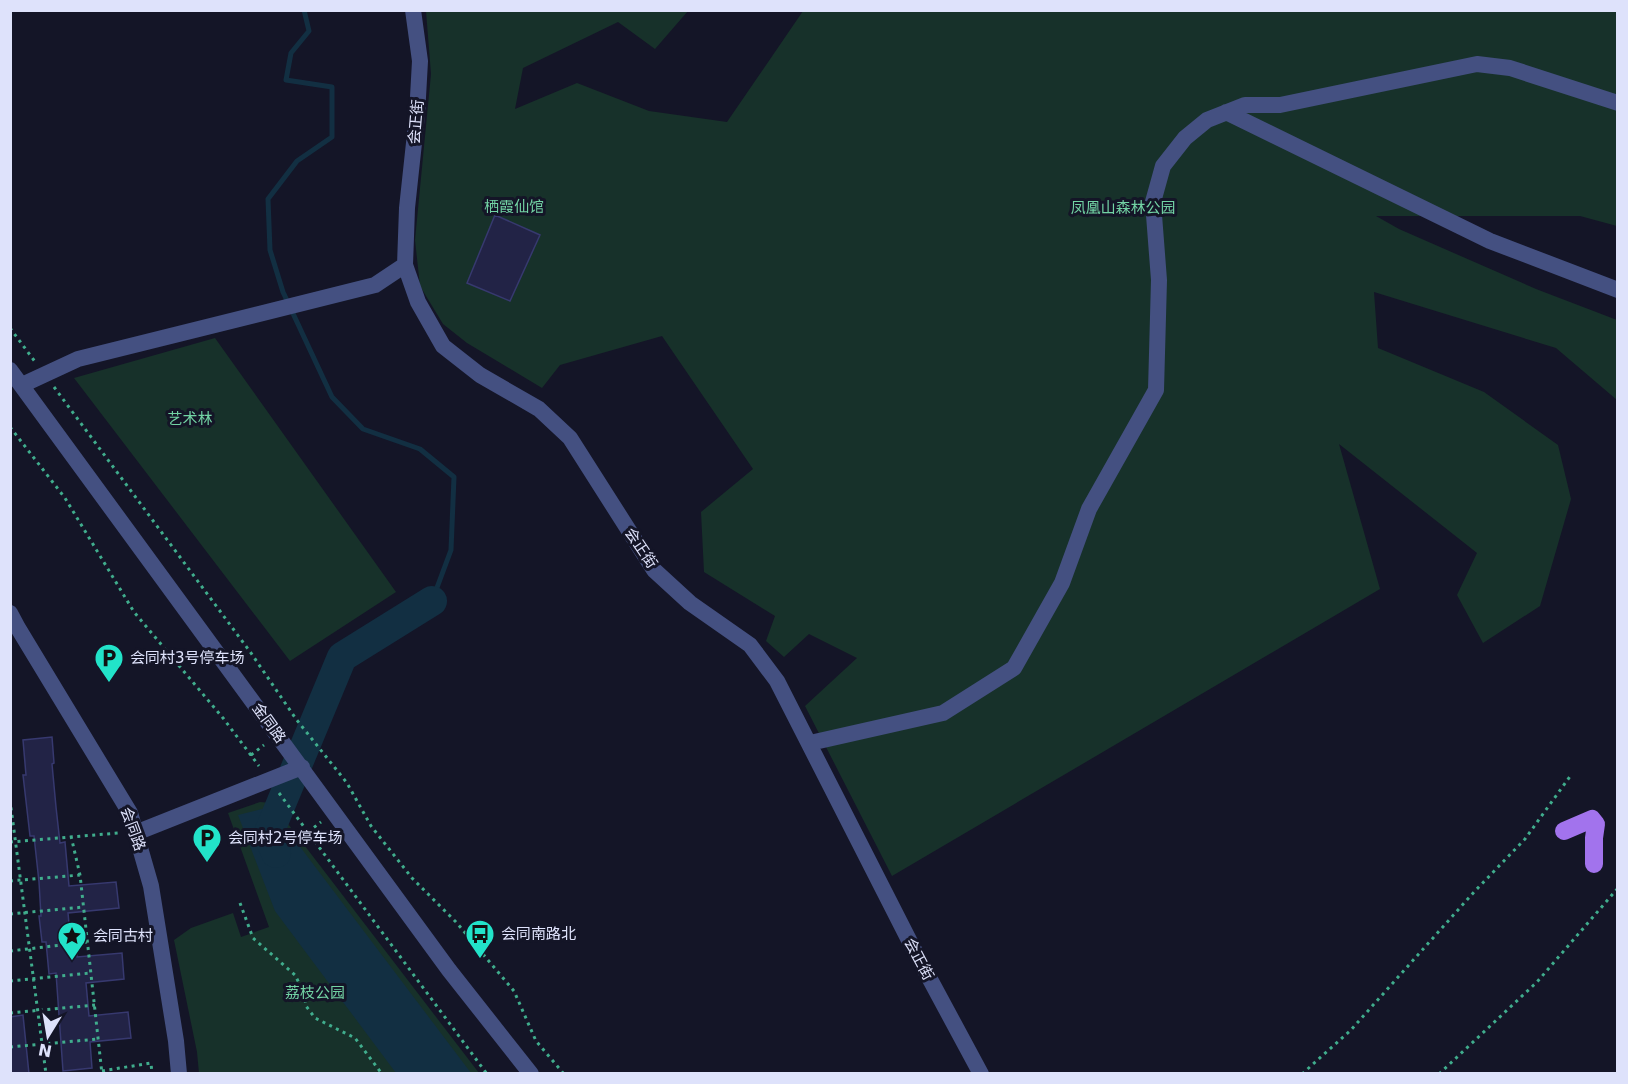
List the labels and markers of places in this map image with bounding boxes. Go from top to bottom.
parking icon: 会同村3号停车场 [93,642,125,684]
place label: 会同村3号停车场 [130,649,245,667]
parking icon: 会同村2号停车场 [191,822,223,864]
place label: 会同村2号停车场 [228,829,343,847]
bus stop icon: 会同南路北 [464,918,496,960]
place icon: 会同古村 [56,920,88,962]
place label: 会同南路北 [501,925,576,943]
place label: 会同古村 [93,927,153,945]

